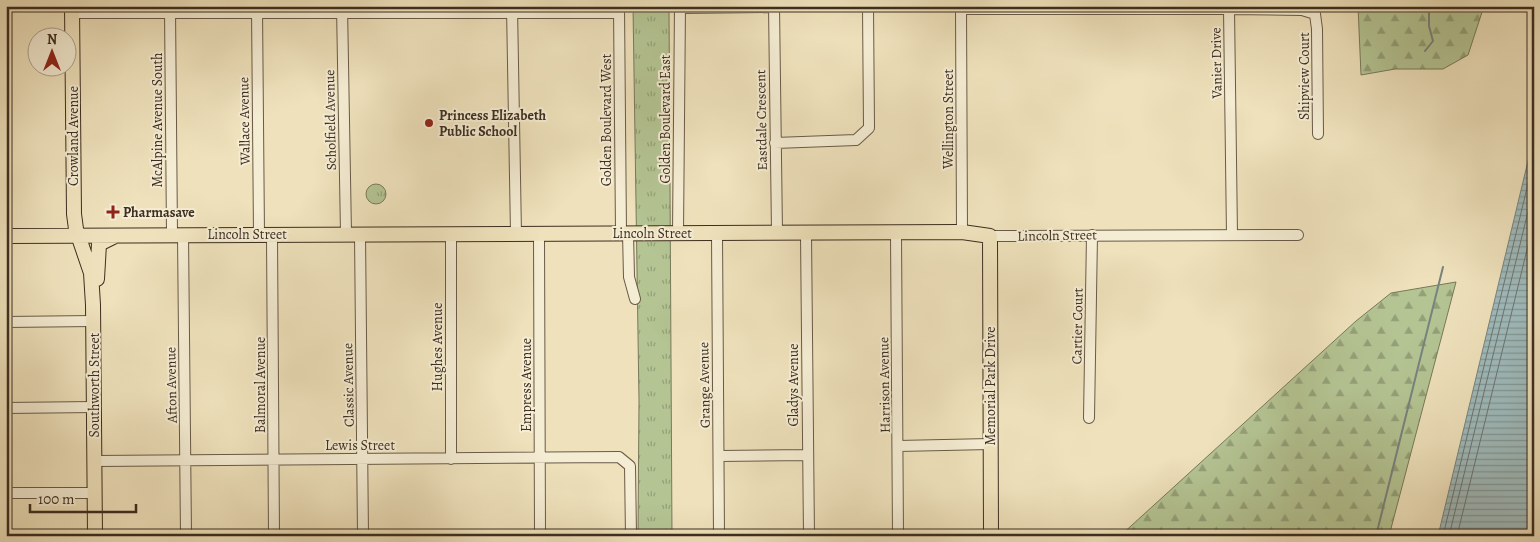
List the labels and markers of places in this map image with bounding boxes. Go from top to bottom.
place label: Princess Elizabeth Public School [439,106,547,141]
marker: Princess Elizabeth Public School [423,117,435,129]
place label: Pharmasave [123,203,195,222]
marker: Pharmasave [107,206,119,218]

